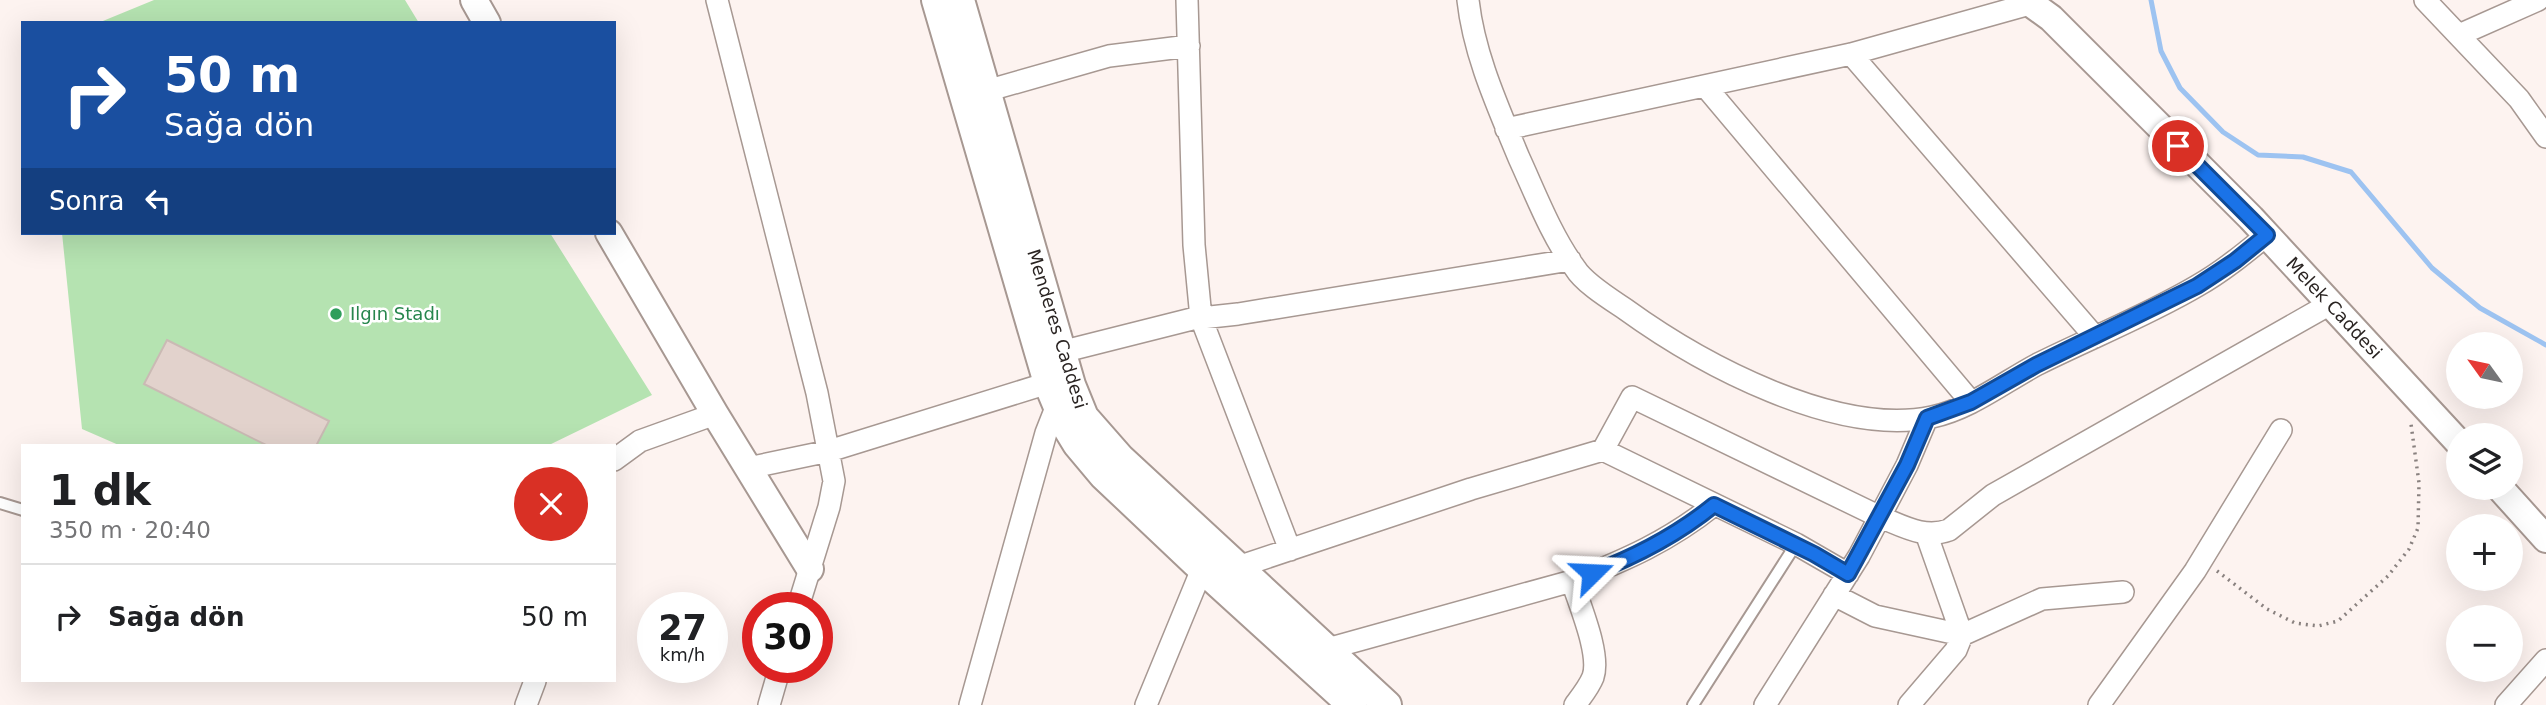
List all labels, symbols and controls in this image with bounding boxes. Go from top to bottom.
text: 50 m [164,47,300,104]
icon: right [49,49,140,140]
text: Sağa dön [164,106,314,144]
pin [2148,116,2208,176]
icon: arrive [2159,127,2197,165]
icon: left [139,182,177,220]
text: Sonra [49,186,125,216]
street label: Menderes Caddesi [1023,247,1092,411]
street label: Melek Caddesi [2282,253,2387,363]
place label: Ilgın Stadı [350,303,440,324]
marker: Ilgın Stadı [328,306,344,322]
north arrow [2446,332,2524,410]
map controls [2446,332,2523,682]
button: layers [2446,423,2523,500]
text: 1 dk [49,466,151,515]
button: close [514,467,588,541]
button: + [2446,514,2523,591]
text: 350 m · 20:40 [49,517,211,543]
position arrow [1555,536,1629,610]
speed limit sign: 30 [742,592,833,683]
icon: right [49,598,87,636]
text: Sağa dön [108,602,244,632]
text: 50 m [521,602,588,632]
button: − [2446,605,2523,682]
text: 27 [658,608,707,648]
text: km/h [660,644,705,665]

